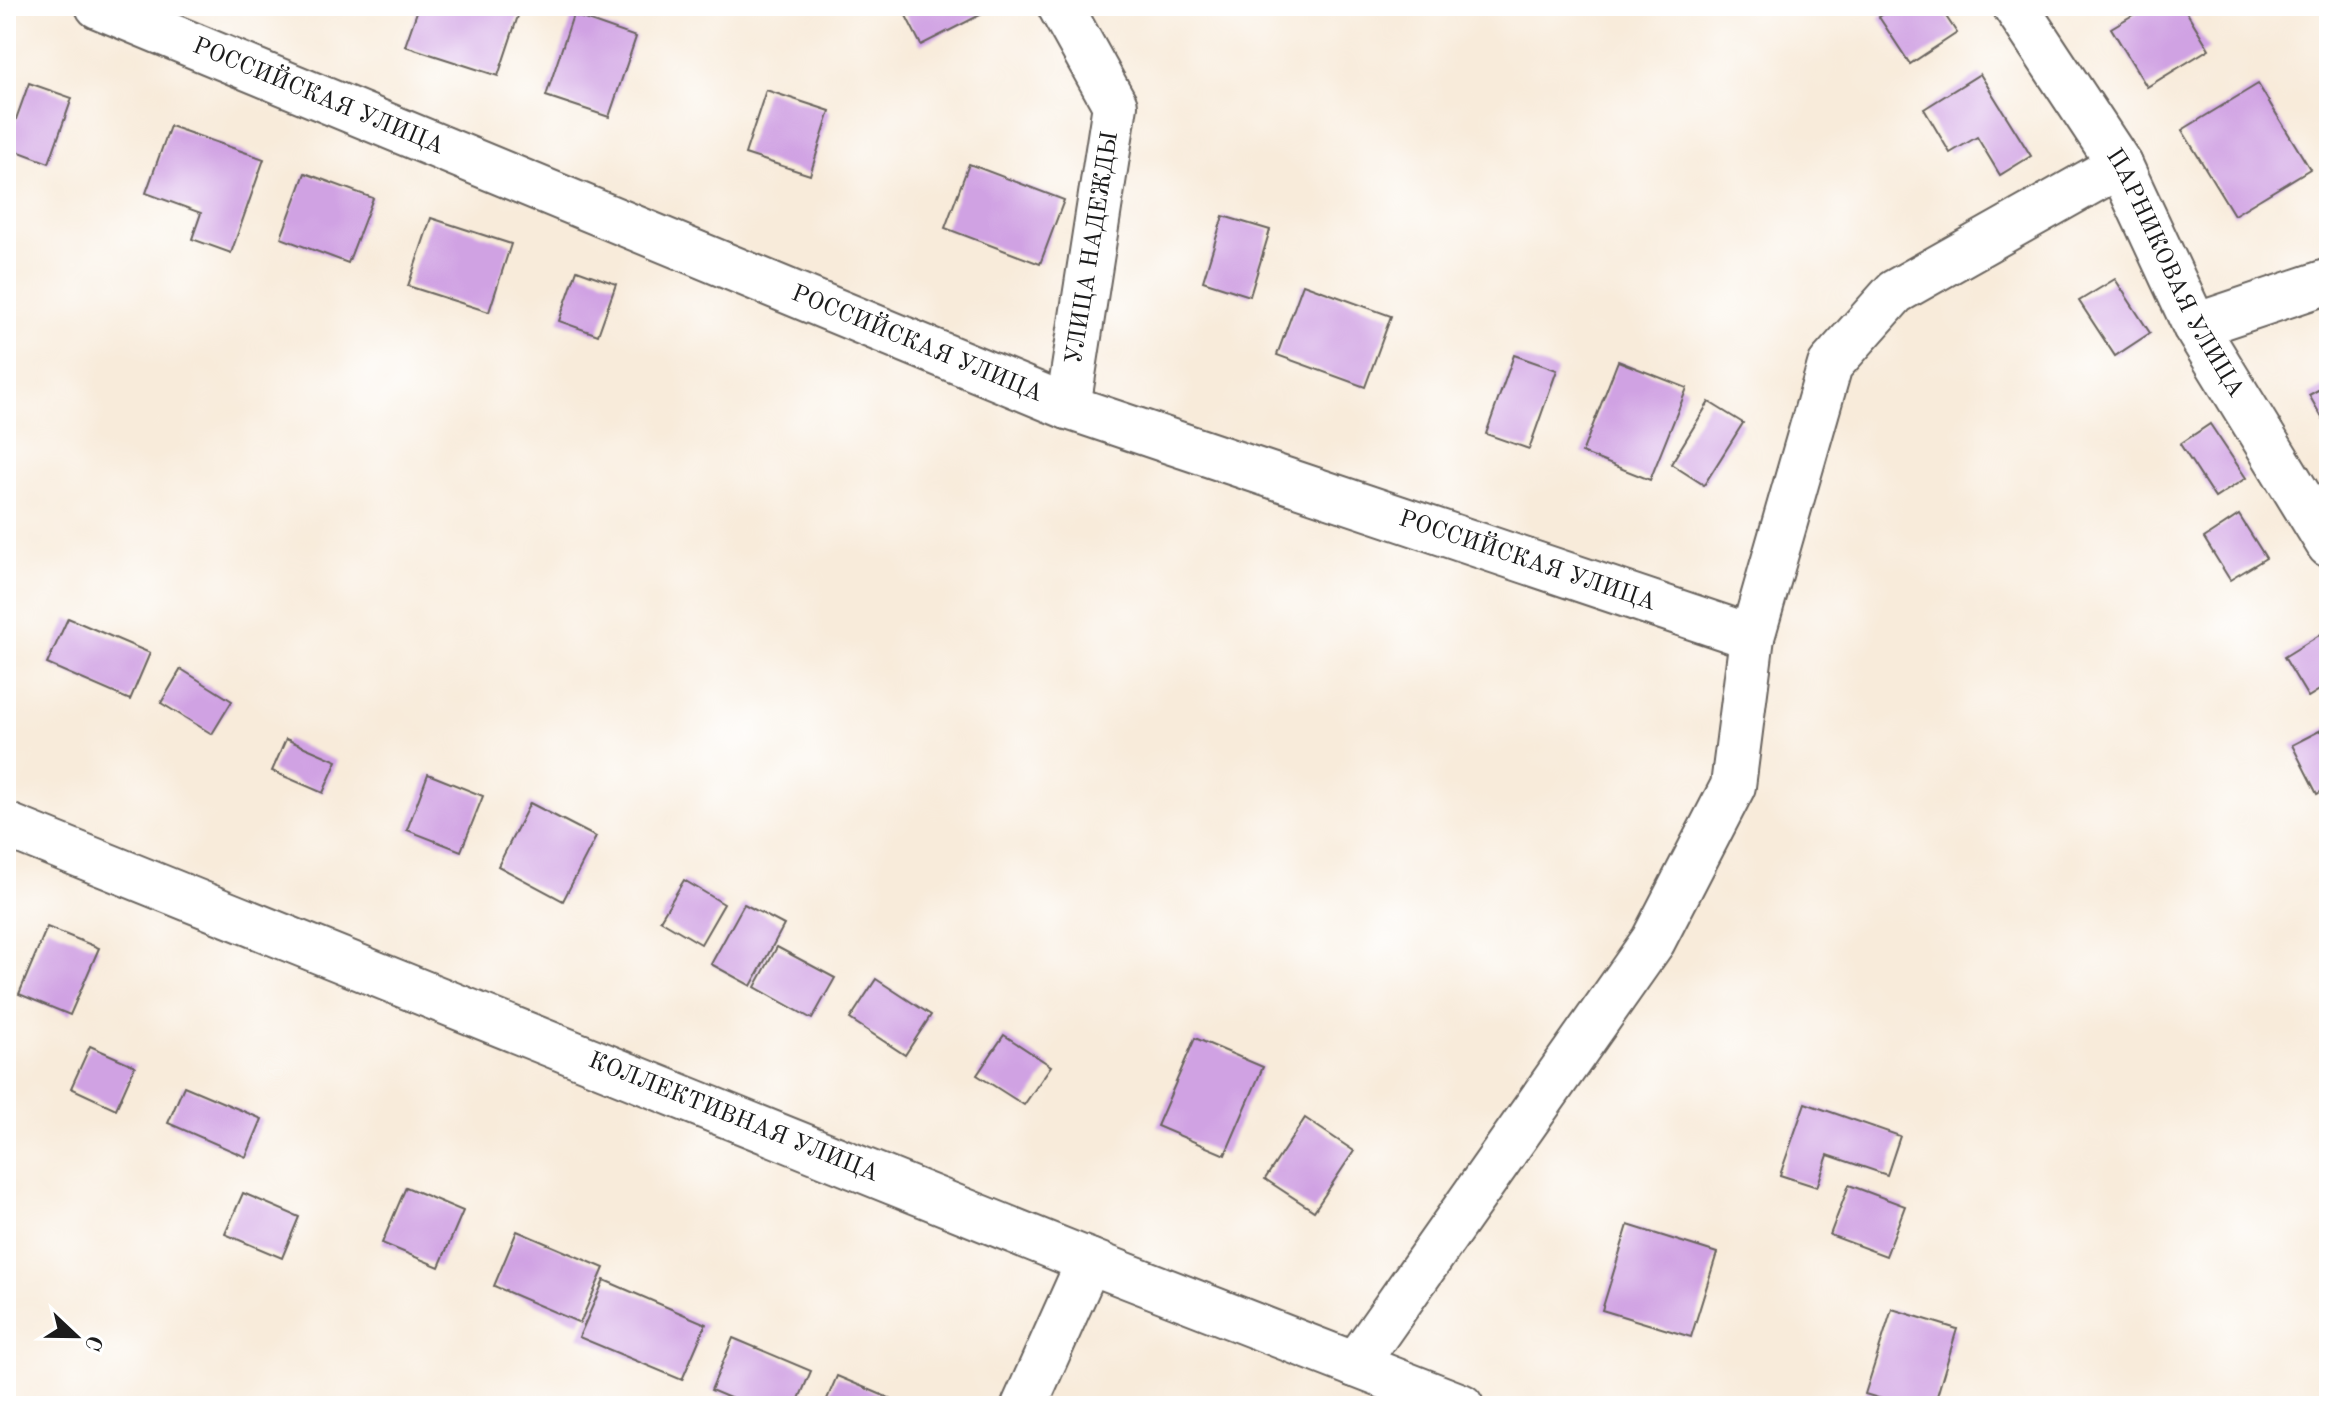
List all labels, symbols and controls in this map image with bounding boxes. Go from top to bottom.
street label: РОССИЙСКАЯ УЛИЦА [189,34,447,159]
street label: УЛИЦА НАДЕЖДЫ [1063,130,1123,366]
street label: ПАРНИКОВАЯ УЛИЦА [2101,145,2248,402]
street label: РОССИЙСКАЯ УЛИЦА [788,282,1046,407]
street label: РОССИЙСКАЯ УЛИЦА [1396,507,1659,616]
street label: КОЛЛЕКТИВНАЯ УЛИЦА [585,1049,882,1187]
north arrow [36,1296,116,1376]
text: С [80,1332,106,1354]

